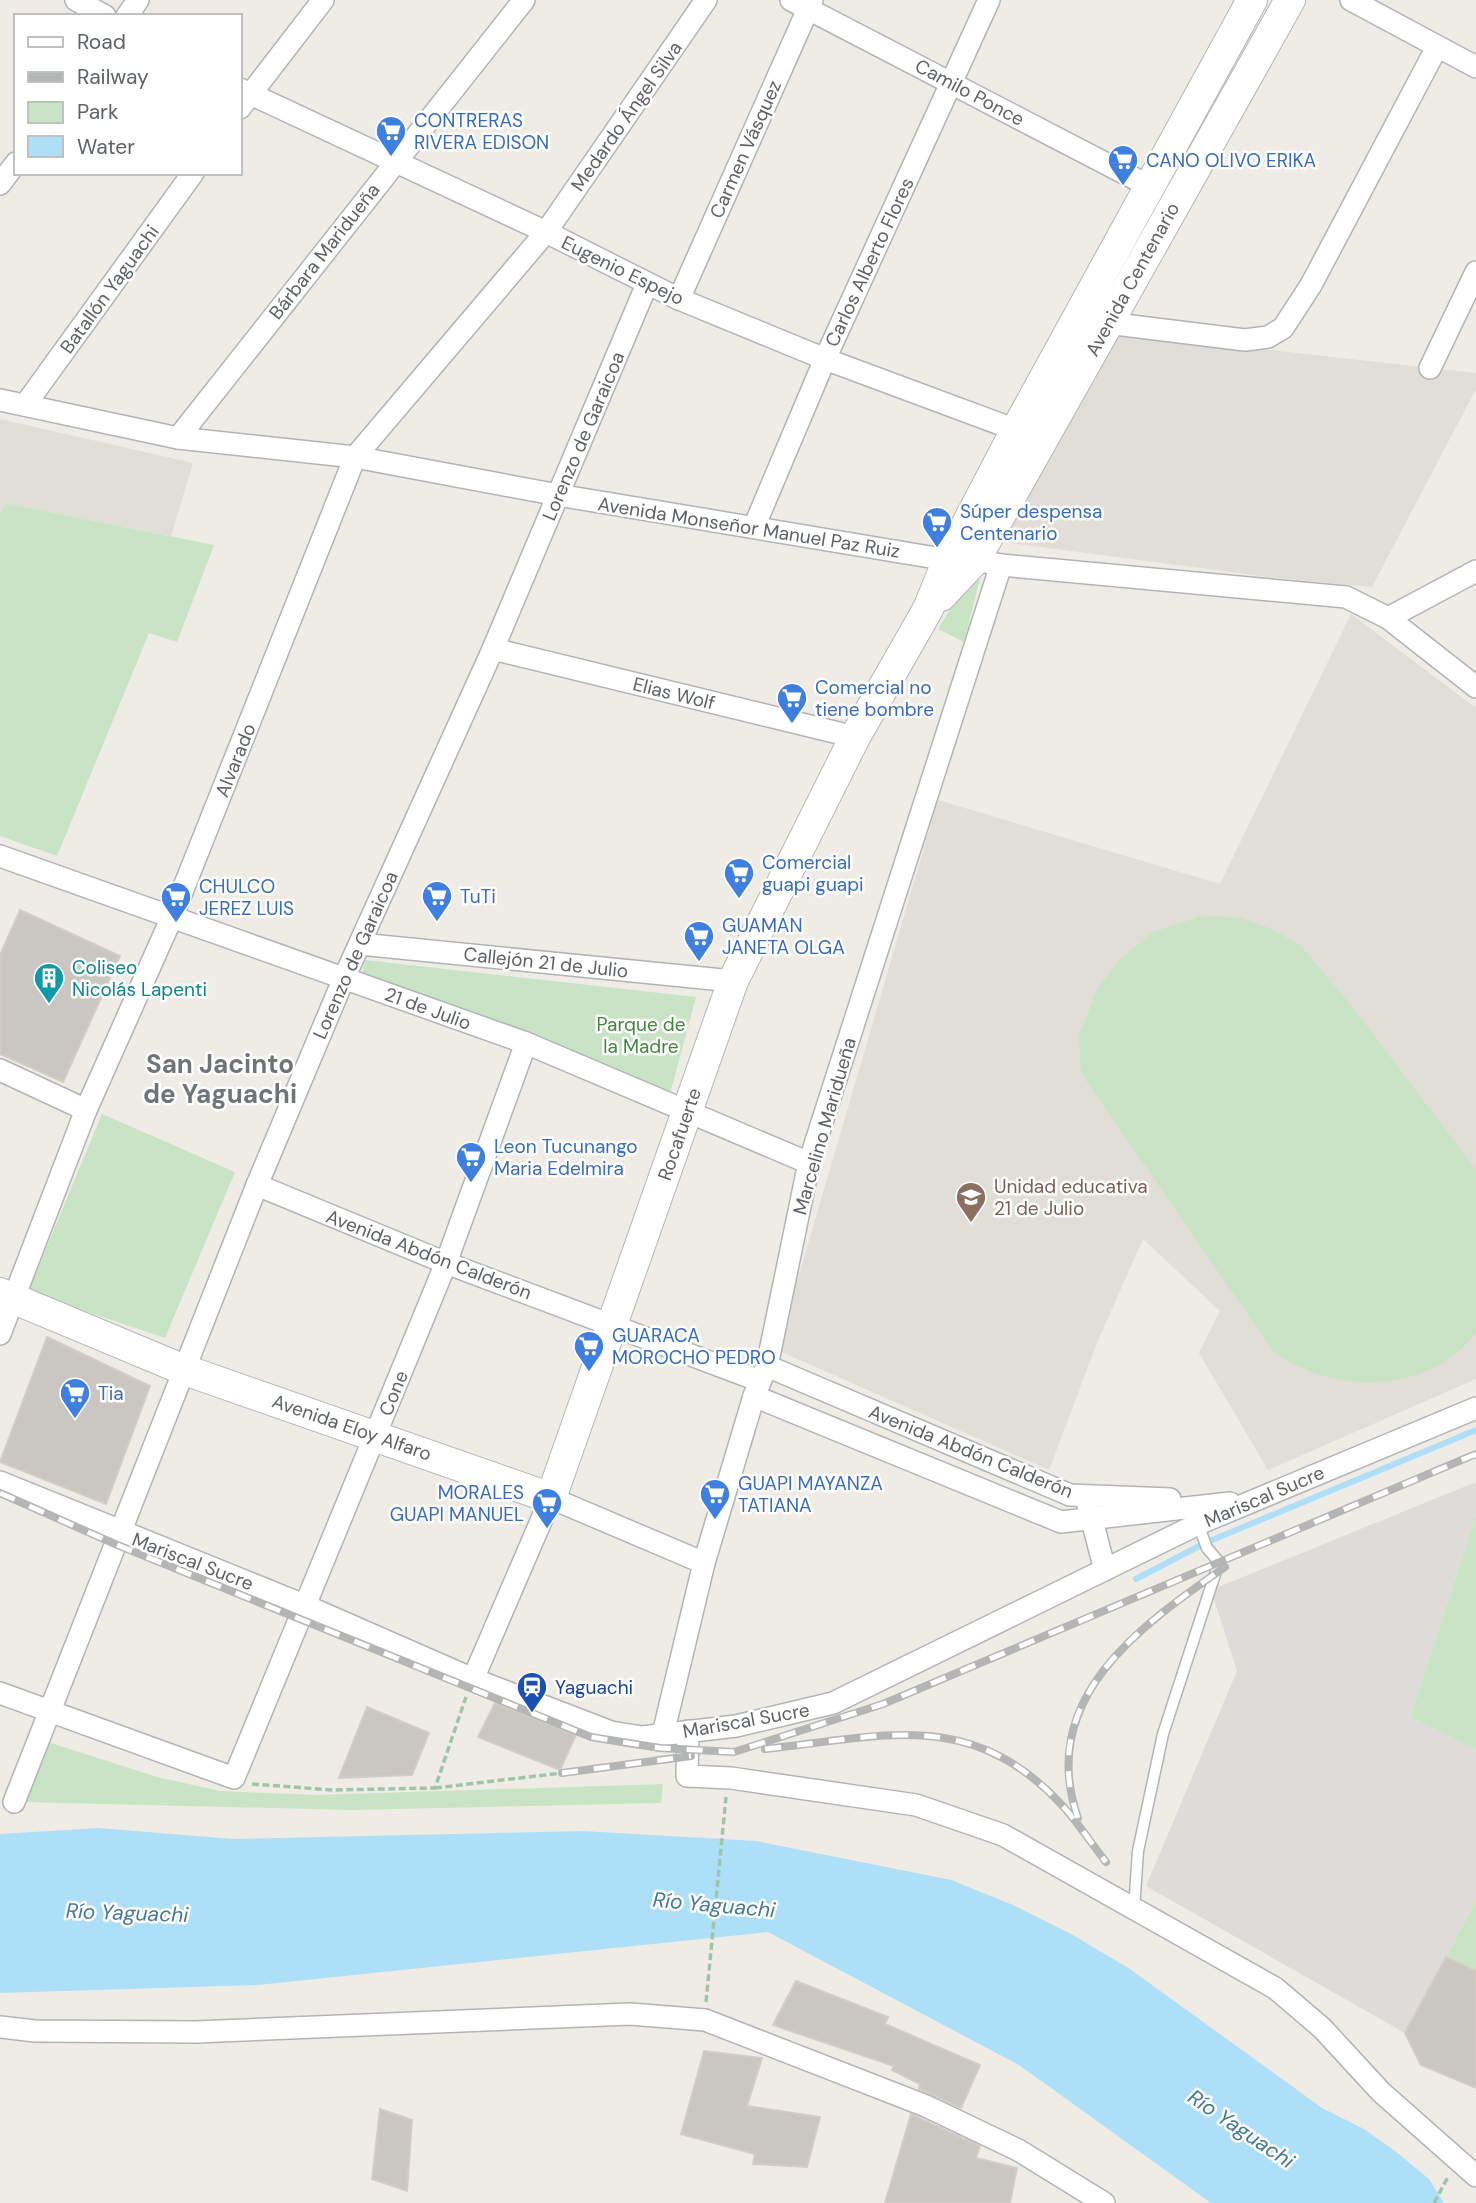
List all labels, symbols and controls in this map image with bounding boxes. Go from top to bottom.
legend [14,14,242,175]
text: Road [77,28,126,56]
street label: Medardo Ángel Silva [565,36,688,196]
street label: Camilo Ponce [911,53,1029,132]
text: Railway [77,63,149,91]
street label: Carmen Vásquez [704,76,787,222]
text: Park [77,98,119,126]
place label: CONTRERAS RIVERA EDISON [414,108,549,155]
supermarket icon: CONTRERAS RIVERA EDISON [374,114,408,158]
text: Water [77,133,135,161]
supermarket icon: CANO OLIVO ERIKA [1106,143,1140,187]
place label: CANO OLIVO ERIKA [1146,148,1316,173]
street label: Carlos Alberto Flores [819,174,920,351]
street label: Bárbara Maridueña [263,178,385,324]
street label: Avenida Centenario [1080,198,1185,361]
street label: Batallón Yaguachi [54,220,165,359]
street label: Eugenio Espejo [557,230,688,311]
street label: Lorenzo de Garaicoa [537,348,630,524]
street label: Avenida Monseñor Manuel Paz Ruiz [596,491,902,564]
place label: Súper despensa Centenario [960,499,1102,546]
supermarket icon: Súper despensa Centenario [920,505,954,549]
street label: Elias Wolf [630,671,718,716]
place label: Comercial no tiene bombre [815,675,934,722]
supermarket icon: Comercial no tiene bombre [775,681,809,725]
street label: Alvarado [209,720,262,801]
place label: Comercial guapi guapi [762,850,864,897]
supermarket icon: Comercial guapi guapi [722,856,756,900]
street label: Lorenzo de Garaicoa [307,867,404,1043]
place label: CHULCO JEREZ LUIS [199,874,294,921]
supermarket icon: TuTi [420,879,454,923]
supermarket icon: CHULCO JEREZ LUIS [159,880,193,924]
place label: TuTi [460,884,496,909]
place label: GUAMAN JANETA OLGA [722,913,845,960]
supermarket icon: GUAMAN JANETA OLGA [682,919,716,963]
street label: Callejón 21 de Julio [462,941,629,984]
place label: Coliseo Nicolás Lapenti [72,955,207,1002]
building icon: Coliseo Nicolás Lapenti [32,961,66,1005]
street label: 21 de Julio [381,981,474,1036]
park label: Parque de la Madre [597,1012,685,1059]
street label: Marcelino Maridueña [787,1035,862,1218]
district label: San Jacinto de Yaguachi [143,1047,297,1111]
street label: Rocafuerte [652,1085,707,1184]
place label: Leon Tucunango Maria Edelmira [494,1134,638,1181]
supermarket icon: Leon Tucunango Maria Edelmira [454,1140,488,1184]
place label: Unidad educativa 21 de Julio [994,1174,1148,1221]
school or university icon: Unidad educativa 21 de Julio [954,1180,988,1224]
street label: Avenida Abdón Calderón [323,1204,535,1305]
place label: GUARACA MOROCHO PEDRO [612,1323,776,1370]
supermarket icon: GUARACA MOROCHO PEDRO [572,1329,606,1373]
street label: Cone [373,1367,414,1419]
supermarket icon: Tia [58,1376,92,1420]
place label: Tia [98,1381,124,1406]
street label: Avenida Eloy Alfaro [269,1388,435,1466]
street label: Avenida Abdón Calderón [865,1399,1077,1504]
street label: Mariscal Sucre [1200,1460,1328,1533]
place label: GUAPI MAYANZA TATIANA [738,1471,883,1518]
supermarket icon: GUAPI MAYANZA TATIANA [698,1477,732,1521]
place label: MORALES GUAPI MANUEL [390,1480,524,1527]
supermarket icon: MORALES GUAPI MANUEL [530,1486,564,1530]
street label: Mariscal Sucre [129,1527,257,1596]
station icon: Yaguachi [515,1670,549,1714]
place label: Yaguachi [555,1675,633,1700]
street label: Mariscal Sucre [681,1697,811,1744]
water label: Río Yaguachi [652,1886,777,1924]
water label: Río Yaguachi [65,1897,190,1929]
water label: Río Yaguachi [1182,2083,1300,2175]

